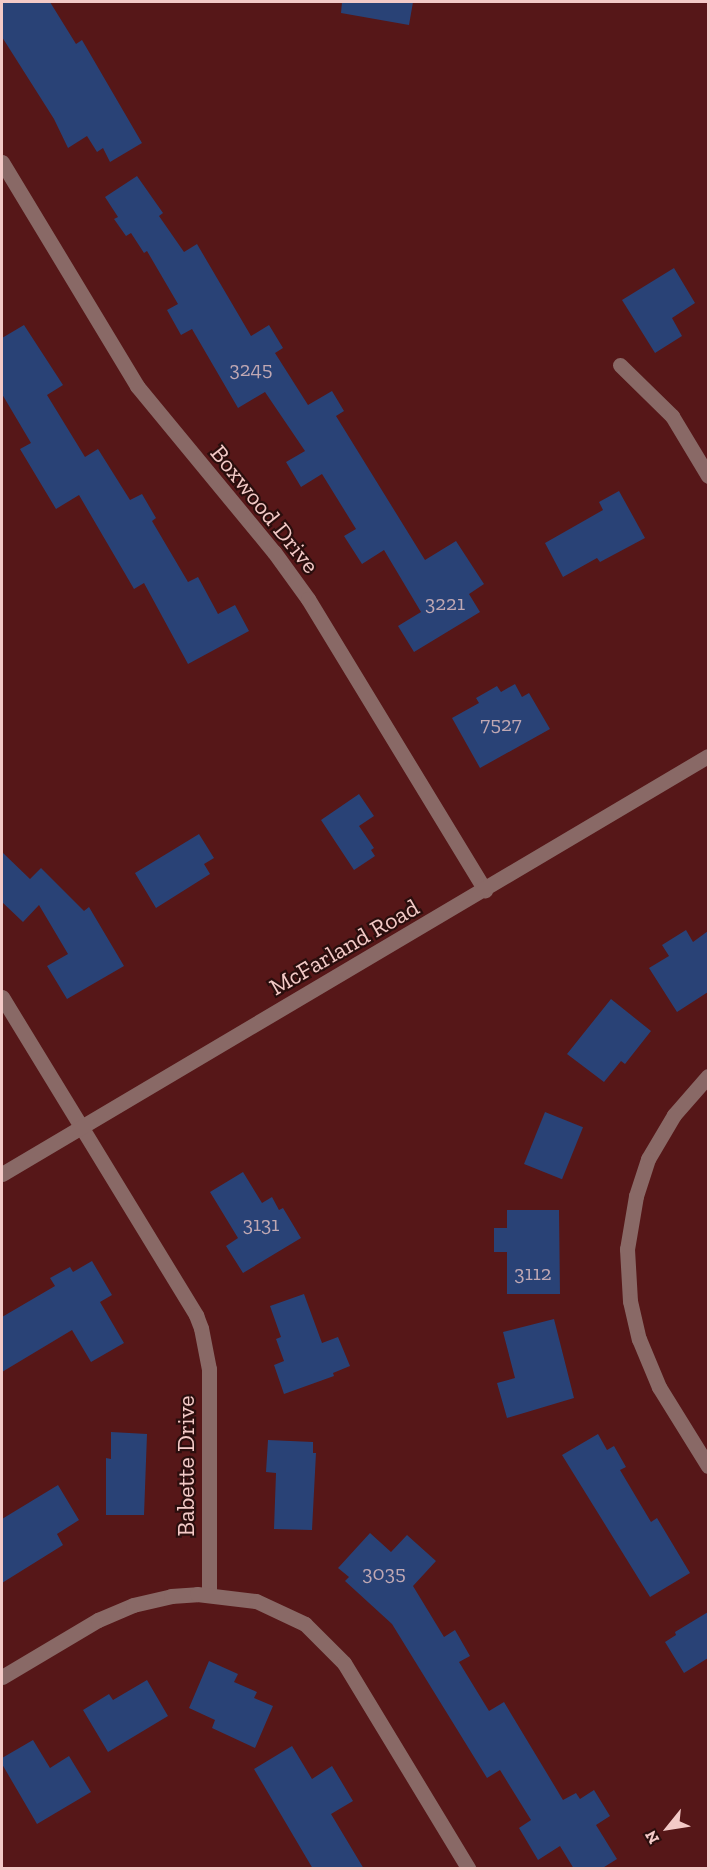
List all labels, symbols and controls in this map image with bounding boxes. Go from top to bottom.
house number: 3245 [229,356,273,382]
street label: Boxwood Drive [205,439,325,579]
house number: 3221 [425,590,465,616]
house number: 7527 [480,711,522,737]
street label: McFarland Road [264,893,424,1001]
house number: 3131 [243,1211,279,1237]
house number: 3112 [514,1260,552,1286]
street label: Babette Drive [172,1395,200,1537]
house number: 3035 [362,1560,406,1586]
north arrow [638,1798,698,1858]
text: N [641,1827,663,1847]

